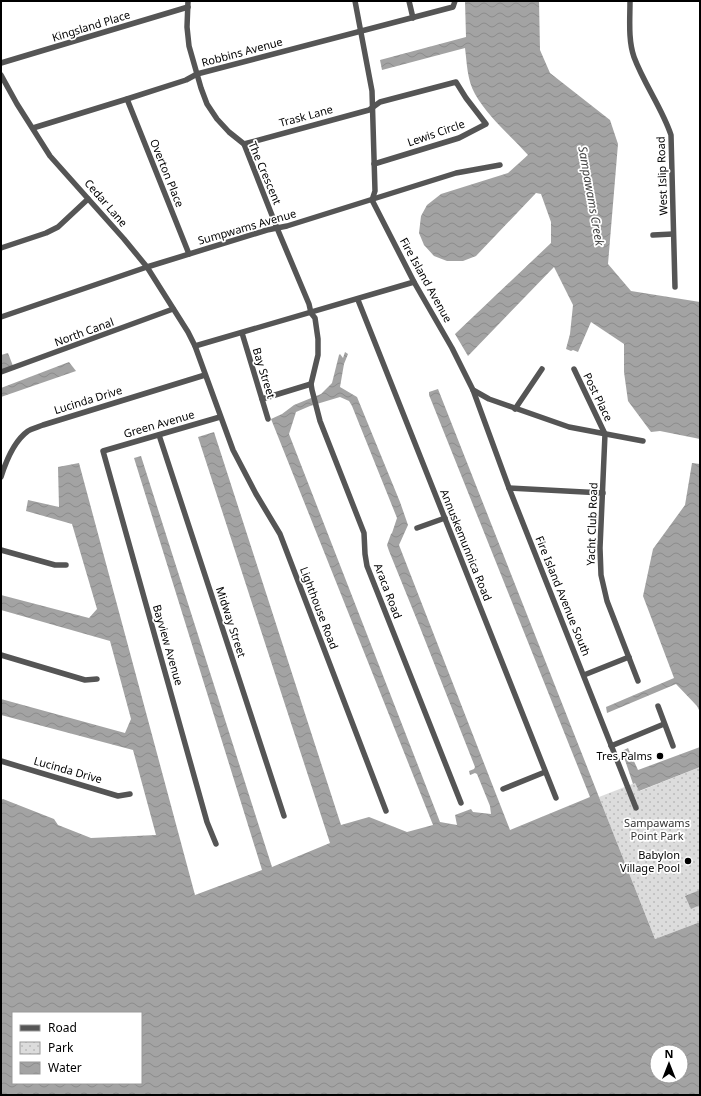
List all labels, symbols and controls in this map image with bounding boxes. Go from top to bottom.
street label: Kingsland Place [50,6,132,45]
street label: Robbins Avenue [200,33,284,70]
street label: Trask Lane [277,101,334,130]
street label: Lewis Circle [405,116,467,149]
street label: Overton Place [147,136,188,209]
street label: West Islip Road [653,136,670,216]
street label: The Crescent [245,139,285,207]
water label: Sampawams Creek [574,145,609,248]
street label: Cedar Lane [82,176,131,230]
street label: Sumpwams Avenue [196,205,298,248]
street label: Fire Island Avenue [397,235,456,325]
street label: North Canal [52,314,116,349]
street label: Bay Street [250,346,279,400]
street label: Post Place [580,370,617,424]
street label: Lucinda Drive [52,382,124,417]
street label: Green Avenue [122,406,196,441]
street label: Yacht Club Road [583,482,600,566]
street label: Annuskemunnica Road [437,487,496,603]
street label: Fire Island Avenue South [533,534,594,658]
street label: Araca Road [371,561,406,621]
street label: Lighthouse Road [297,564,342,651]
street label: Midway Street [213,585,250,659]
street label: Bayview Avenue [150,603,187,687]
place label: Tres Palms [597,748,652,763]
marker: Tres Palms [655,751,665,761]
street label: Lucinda Drive [32,753,104,786]
park label: Sampawams Point Park [624,815,690,843]
place label: Babylon Village Pool [620,847,680,875]
marker: Babylon Village Pool [683,856,693,866]
legend [12,1012,142,1084]
text: Road [48,1019,77,1036]
text: Park [48,1039,74,1056]
north arrow [649,1044,689,1084]
text: N [665,1046,673,1061]
text: Water [48,1059,82,1076]

